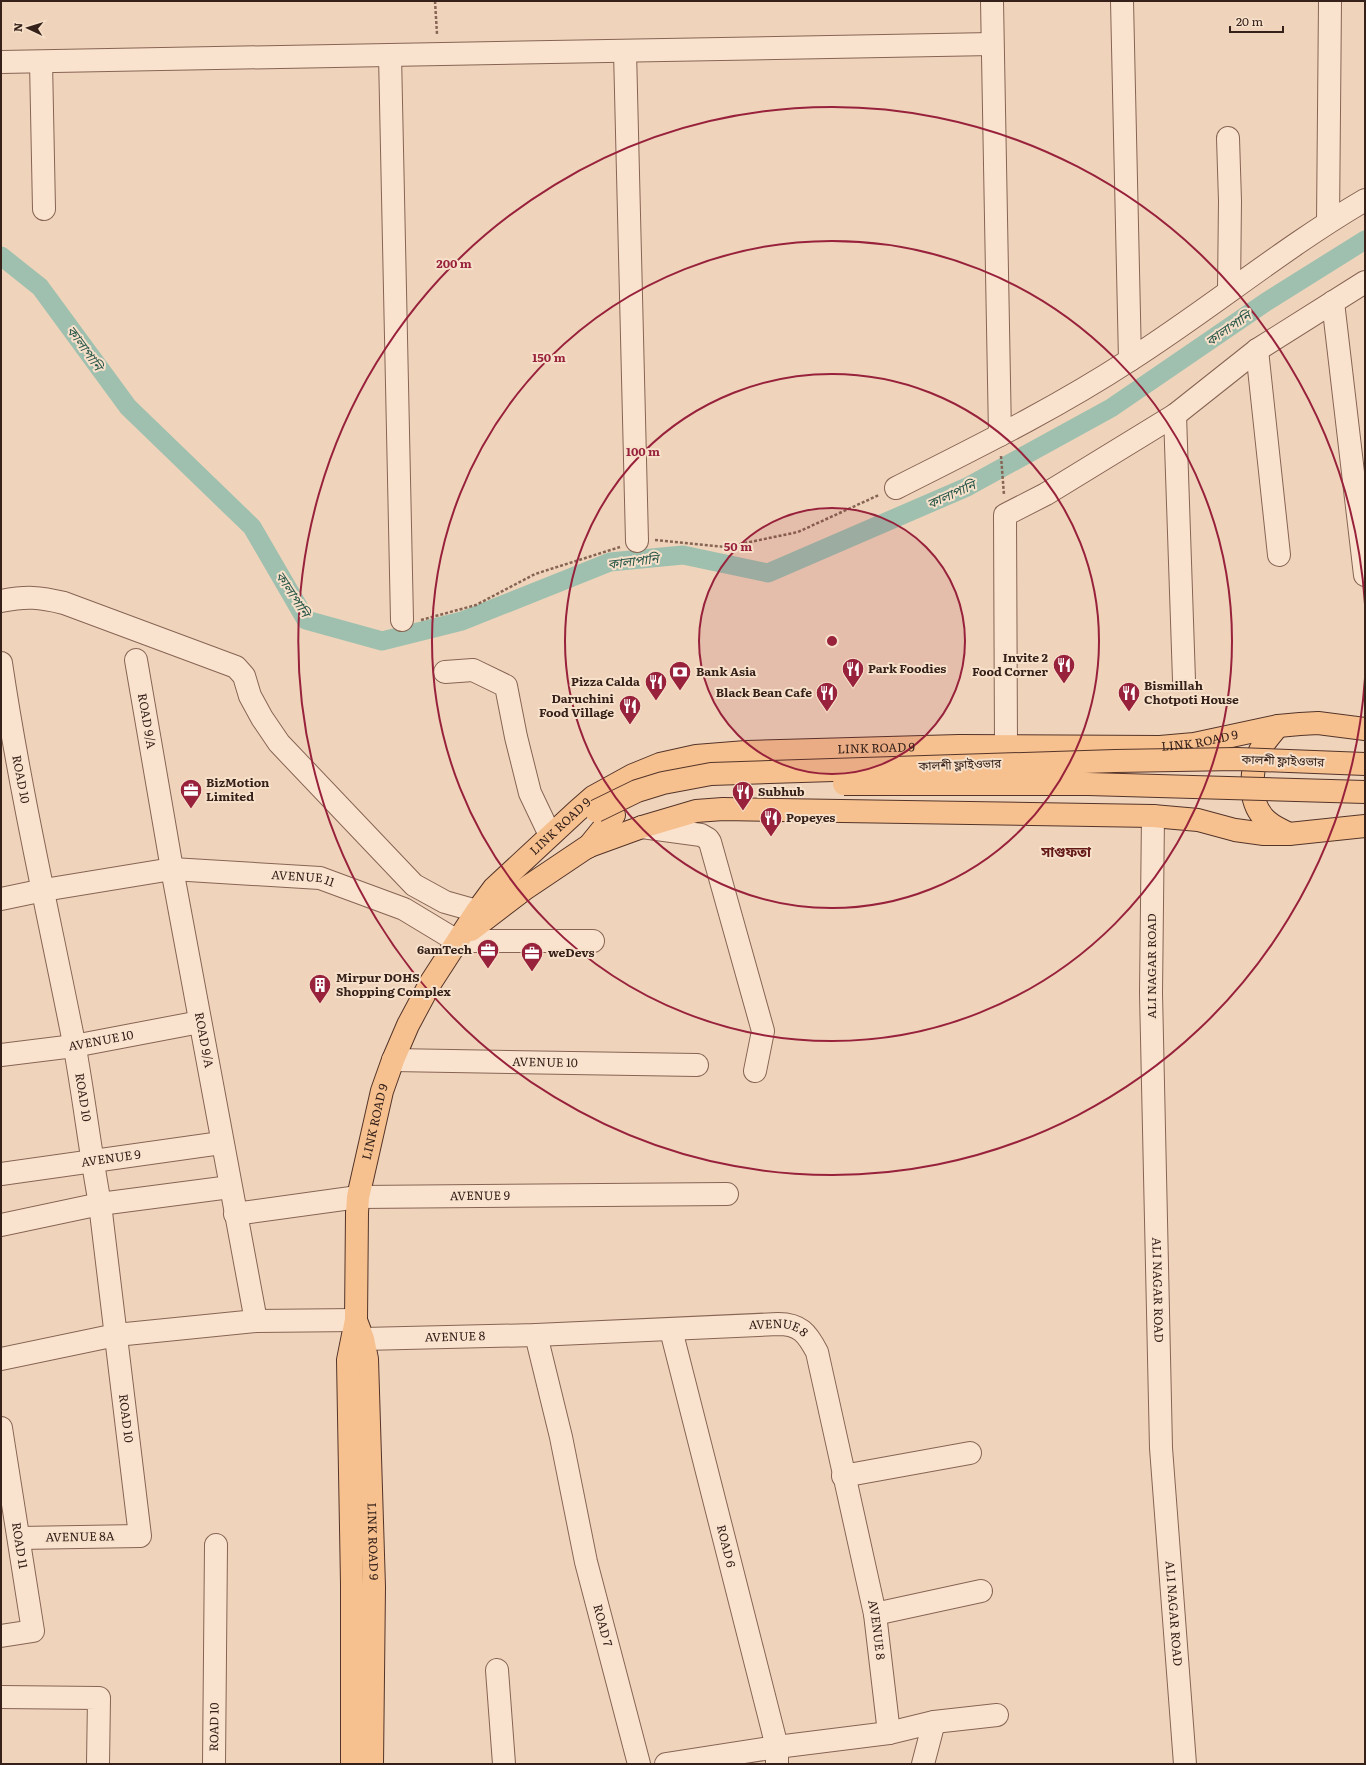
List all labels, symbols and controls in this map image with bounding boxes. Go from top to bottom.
north arrow [8,8,48,48]
scale bar [1230,8,1283,34]
text: 20 m [1236,12,1263,30]
text: N [9,22,25,32]
text: 200 m [436,254,472,272]
water label: কালাপানি [1201,304,1256,350]
water label: কালাপানি [63,322,109,376]
text: 150 m [532,348,566,366]
text: 100 m [626,442,660,460]
water label: কালাপানি [924,474,980,513]
text: 50 m [724,537,752,555]
water label: কালাপানি [606,548,662,573]
water label: কালাপানি [272,567,316,622]
centre of rings [825,634,839,648]
place label: Invite 2 Food Corner [972,648,1049,680]
restaurant icon: Invite 2 Food Corner [1051,652,1077,685]
restaurant icon: Park Foodies [840,656,866,689]
bank icon: Bank Asia [667,659,693,692]
place label: Park Foodies [868,659,946,677]
place label: Bank Asia [696,662,756,680]
restaurant icon: Pizza Calda [643,669,669,702]
place label: Pizza Calda [571,672,640,690]
place label: Bismillah Chotpoti House [1144,676,1239,708]
restaurant icon: Black Bean Cafe [814,680,840,713]
restaurant icon: Bismillah Chotpoti House [1116,680,1142,713]
place label: Black Bean Cafe [716,683,812,701]
place label: Daruchini Food Village [539,689,615,721]
street label: ROAD 9/A [134,692,161,750]
restaurant icon: Daruchini Food Village [617,693,643,726]
street label: LINK ROAD 9 [1160,725,1239,755]
street label: LINK ROAD 9 [837,737,915,757]
street label: কালশী ফ্লাইওভার [1240,750,1326,770]
street label: ROAD 10 [8,753,35,805]
street label: কালশী ফ্লাইওভার [917,754,1002,774]
place label: BizMotion Limited [206,773,270,805]
office icon: BizMotion Limited [178,777,204,810]
restaurant icon: Subhub [730,779,756,812]
place label: Subhub [758,782,805,800]
street label: LINK ROAD 9 [525,793,594,859]
restaurant icon: Popeyes [758,805,784,838]
place label: Popeyes [786,808,835,826]
district label: সাগুফতা [1040,841,1092,861]
street label: AVENUE 11 [271,865,338,891]
street label: ALI NAGAR ROAD [1142,913,1160,1019]
office icon: 6amTech [475,937,501,970]
place label: 6amTech [417,940,472,958]
office icon: weDevs [519,940,545,973]
place label: weDevs [548,943,595,961]
place label: Mirpur DOHS Shopping Complex [336,968,452,1000]
building icon: Mirpur DOHS Shopping Complex [307,972,333,1005]
street label: ROAD 9/A [191,1011,219,1069]
street label: AVENUE 10 [67,1025,135,1055]
street label: AVENUE 10 [512,1052,578,1071]
street label: ROAD 10 [71,1071,97,1123]
street label: LINK ROAD 9 [357,1081,392,1161]
street label: AVENUE 9 [80,1144,142,1171]
street label: AVENUE 9 [450,1186,510,1204]
street label: ALI NAGAR ROAD [1148,1237,1169,1343]
street label: AVENUE 8 [748,1314,813,1341]
street label: AVENUE 8 [425,1326,486,1346]
street label: ROAD 10 [115,1393,139,1444]
street label: LINK ROAD 9 [363,1502,384,1580]
street label: ROAD 11 [8,1521,33,1570]
street label: ROAD 6 [713,1522,741,1570]
street label: AVENUE 8A [45,1526,115,1546]
street label: ALI NAGAR ROAD [1162,1560,1188,1667]
street label: AVENUE 8 [864,1598,890,1661]
street label: ROAD 7 [589,1602,618,1648]
street label: ROAD 10 [204,1702,223,1752]

